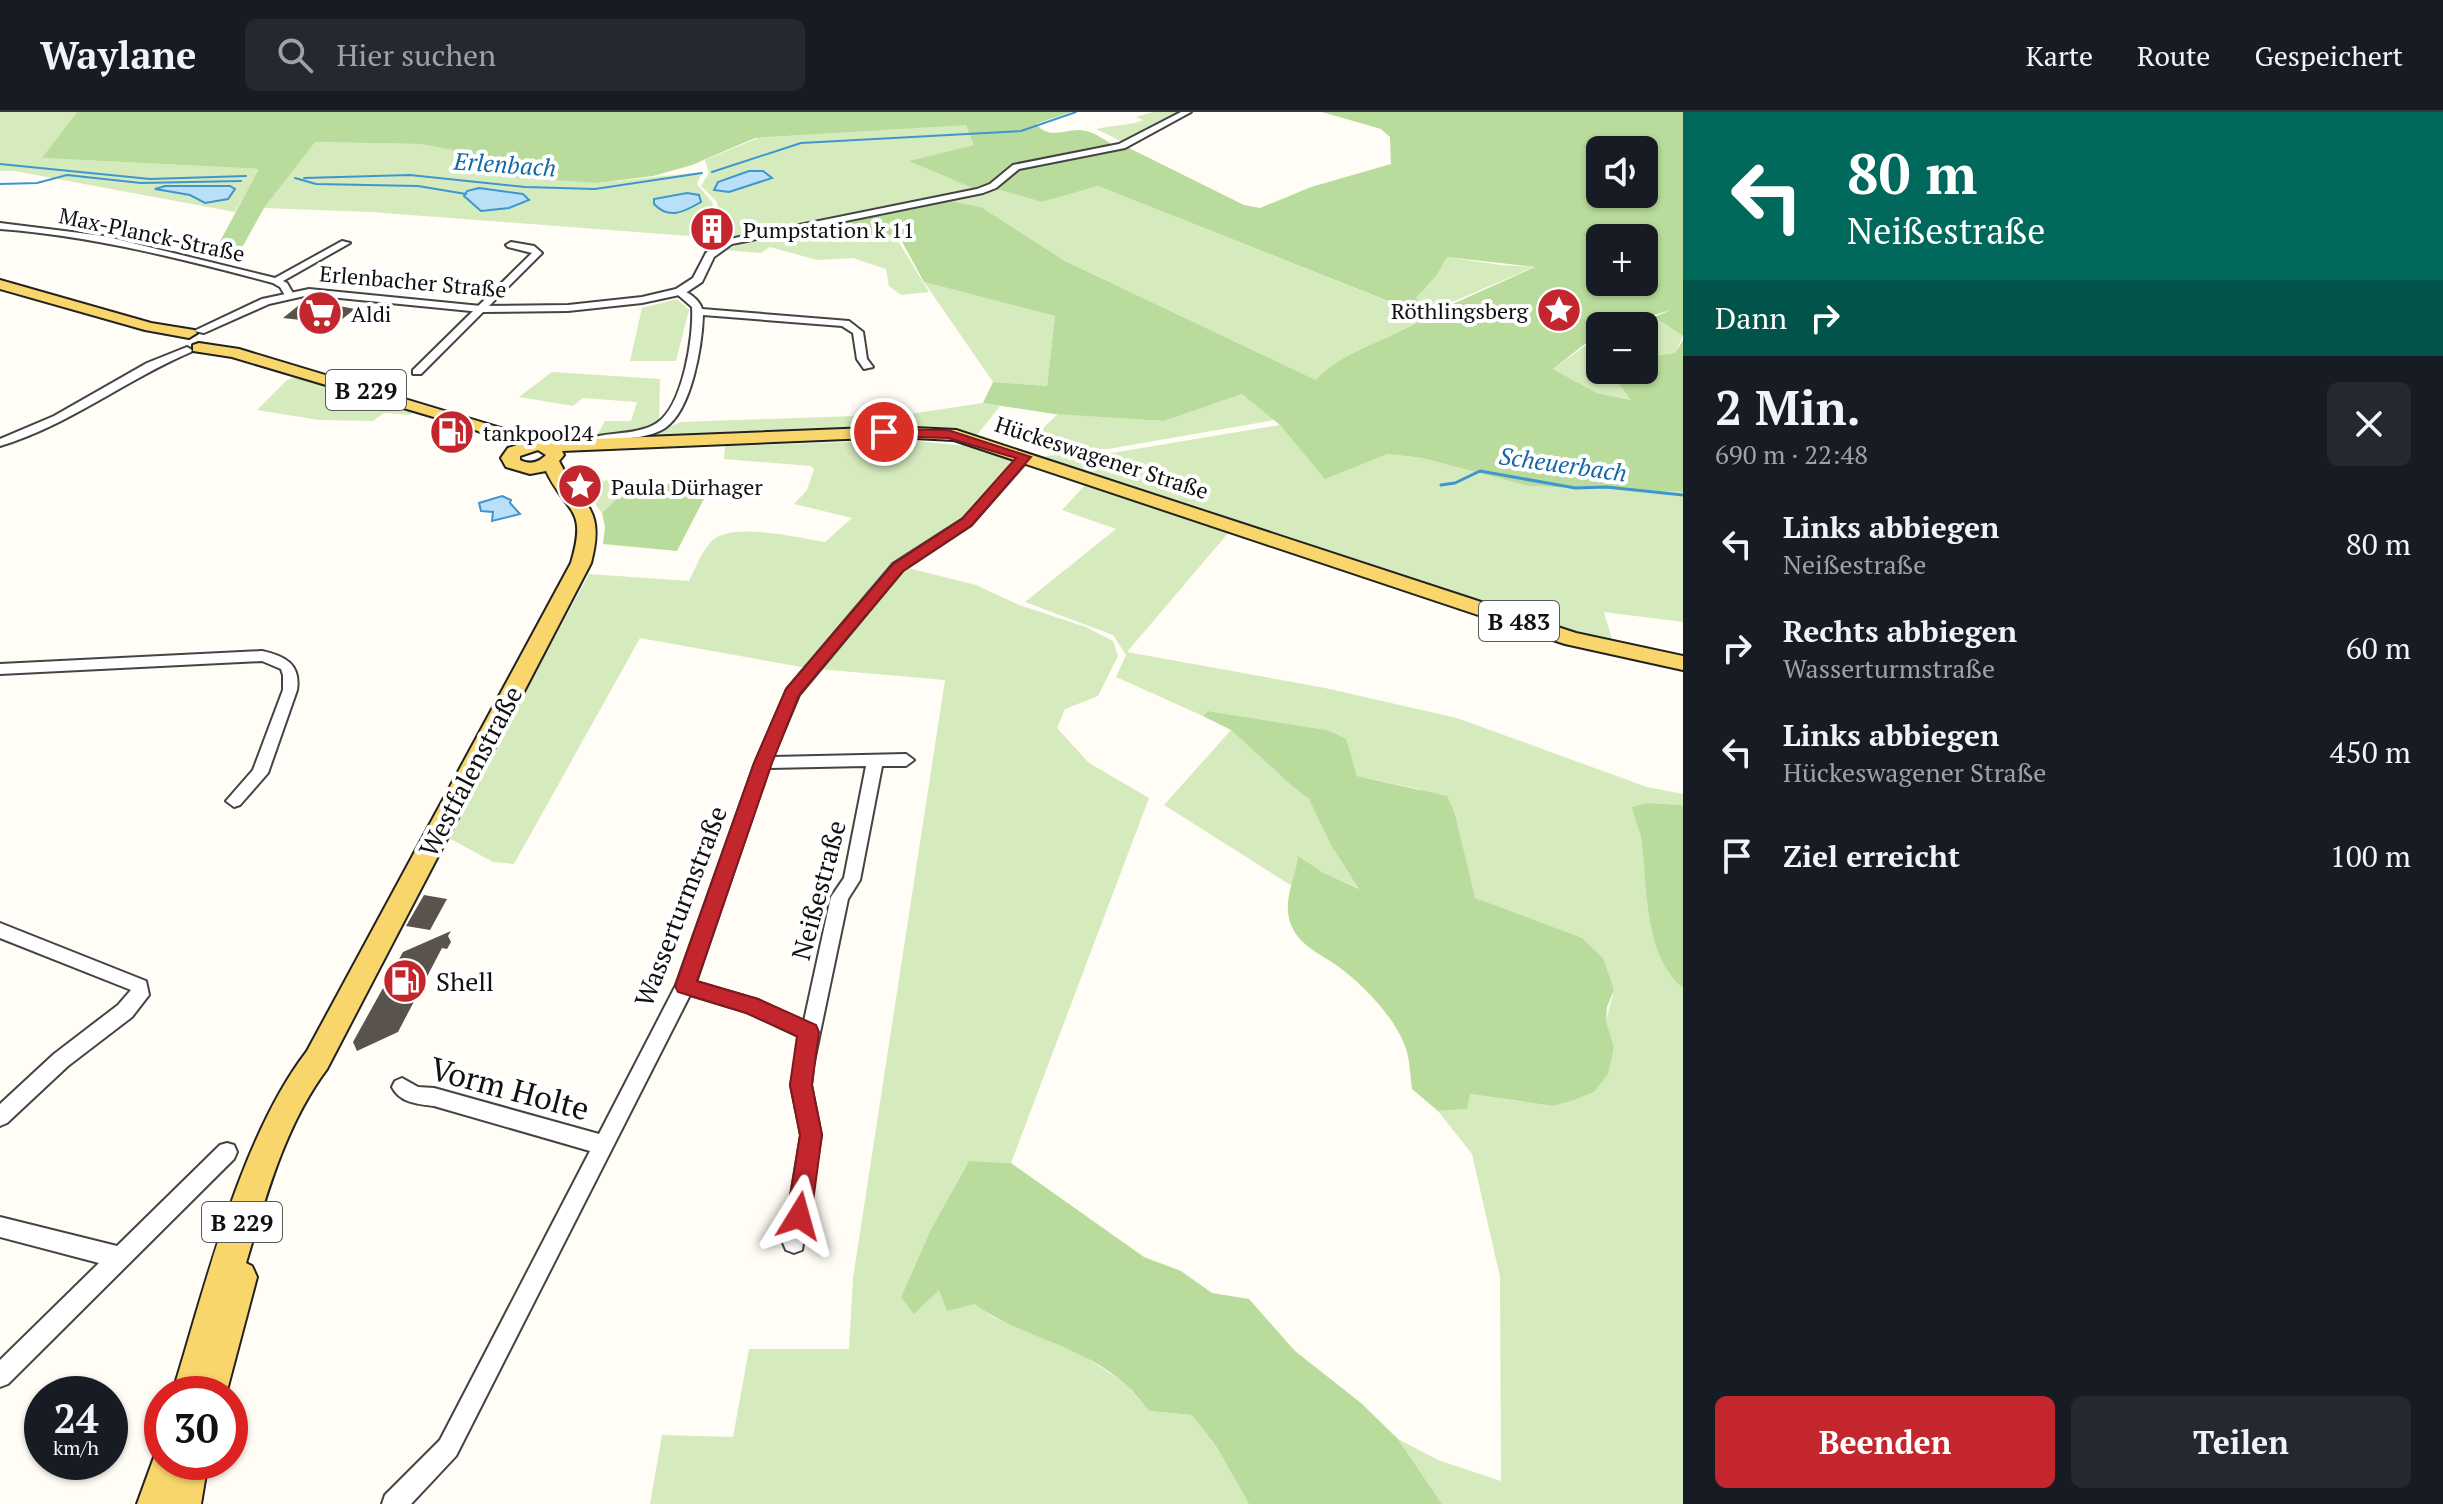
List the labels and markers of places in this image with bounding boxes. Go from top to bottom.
building icon: Pumpstation k 11 [688,205,736,253]
place label: Pumpstation k 11 [743,215,914,244]
place icon: Röthlingsberg [1535,286,1583,334]
supermarket icon: Aldi [296,289,344,337]
place label: Röthlingsberg [1391,296,1528,325]
place label: Aldi [351,299,391,328]
pin [850,398,918,466]
fuel station icon: tankpool24 [428,408,476,456]
place label: tankpool24 [483,418,594,447]
place icon: Paula Dürhager [556,462,604,510]
place label: Paula Dürhager [611,472,763,501]
fuel station icon: Shell [381,957,429,1005]
place label: Shell [436,964,494,998]

